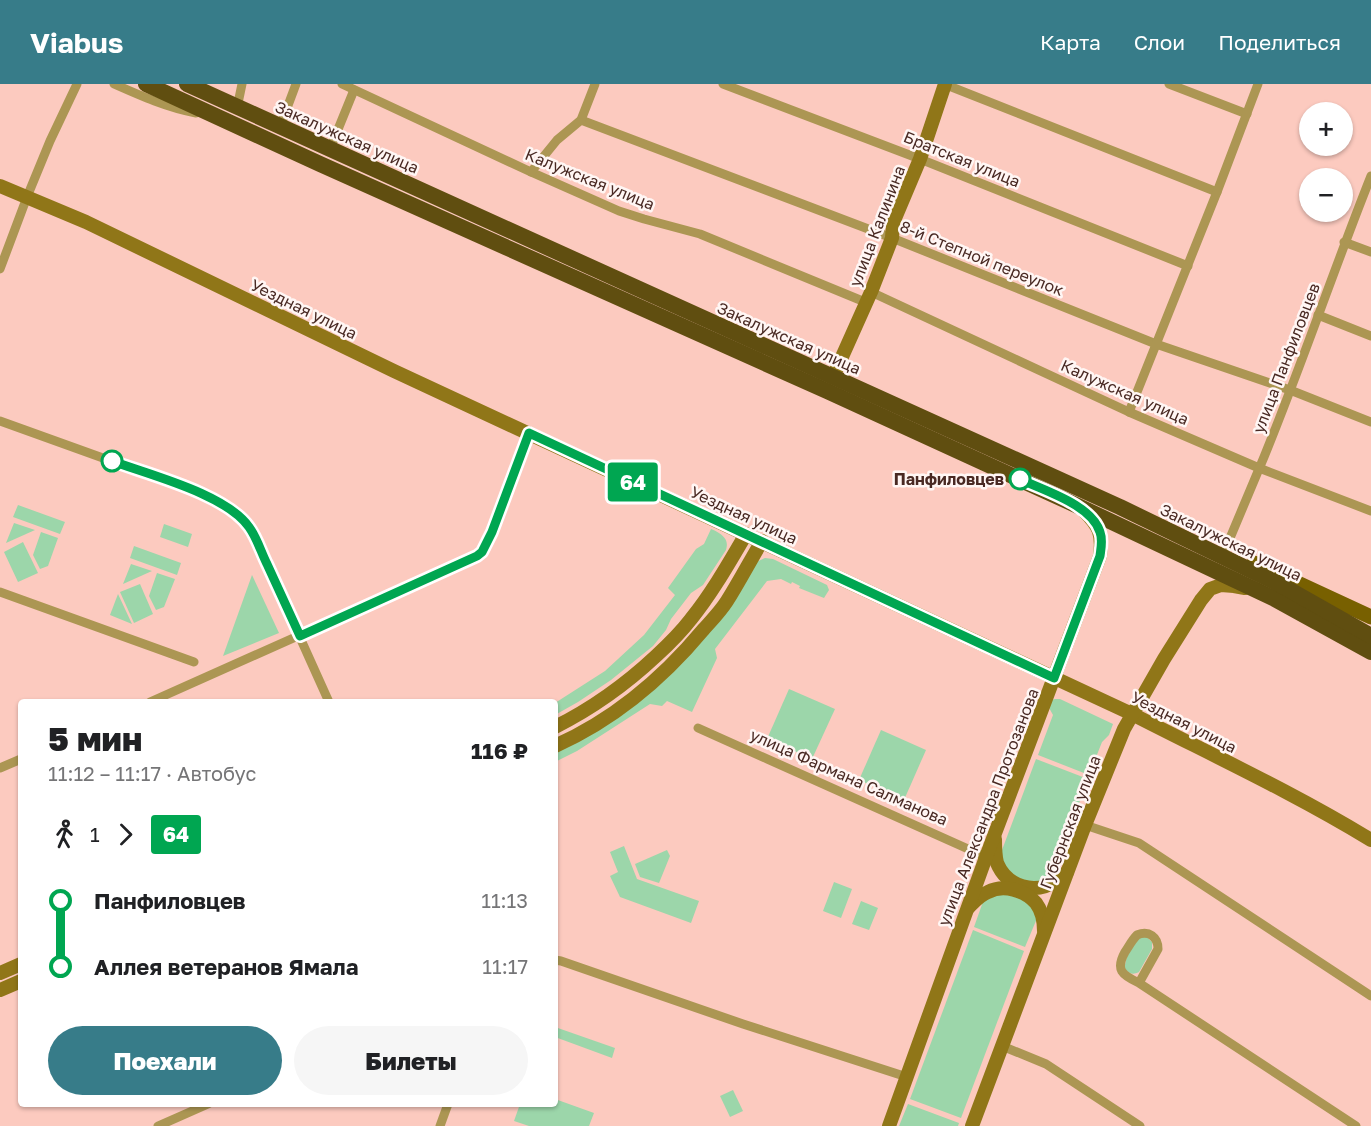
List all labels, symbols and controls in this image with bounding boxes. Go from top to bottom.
text: Viabus [30,26,123,59]
text: Карта [1040,29,1101,55]
text: Слои [1134,29,1185,55]
text: Поделиться [1218,29,1341,55]
street label: Закалужская улица [272,96,422,178]
map controls [1299,102,1353,222]
button: + [1299,102,1353,156]
street label: Братская улица [901,127,1023,191]
street label: Калужская улица [522,144,658,214]
street label: улица Калинина [845,162,909,290]
button: − [1299,168,1353,222]
street label: 8-й Степной переулок [897,216,1067,300]
street label: Уездная улица [248,275,360,343]
street label: улица Панфиловцев [1248,280,1324,436]
street label: Закалужская улица [714,297,864,379]
street label: Калужская улица [1058,355,1192,429]
unlabelled marker [101,450,123,472]
line badge: 64 [606,462,660,502]
marker: Панфиловцев [1009,468,1031,490]
text: 64 [620,469,646,495]
place label: Панфиловцев [894,469,1004,489]
street label: Уездная улица [687,481,801,549]
street label: Закалужская улица [1157,499,1305,585]
street label: улица Александра Протозанова [933,685,1043,929]
street label: Уездная улица [1128,687,1240,757]
text: 5 мин [48,719,142,758]
street label: улица Фармана Салманова [747,724,951,830]
text: 116 ₽ [471,737,528,764]
street label: Губернская улица [1035,752,1105,892]
text: 11:12 – 11:17 · Автобус [48,761,256,785]
icon: walk [48,818,81,851]
icon: forward [109,818,142,851]
text: 64 [163,821,189,847]
text: 1 [90,822,100,846]
text: Панфиловцев [94,887,246,914]
text: 11:13 [481,888,528,912]
text: Аллея ветеранов Ямала [94,953,358,980]
text: 11:17 [482,954,528,978]
button: Поехали [48,1026,282,1095]
button: Билеты [294,1026,528,1095]

